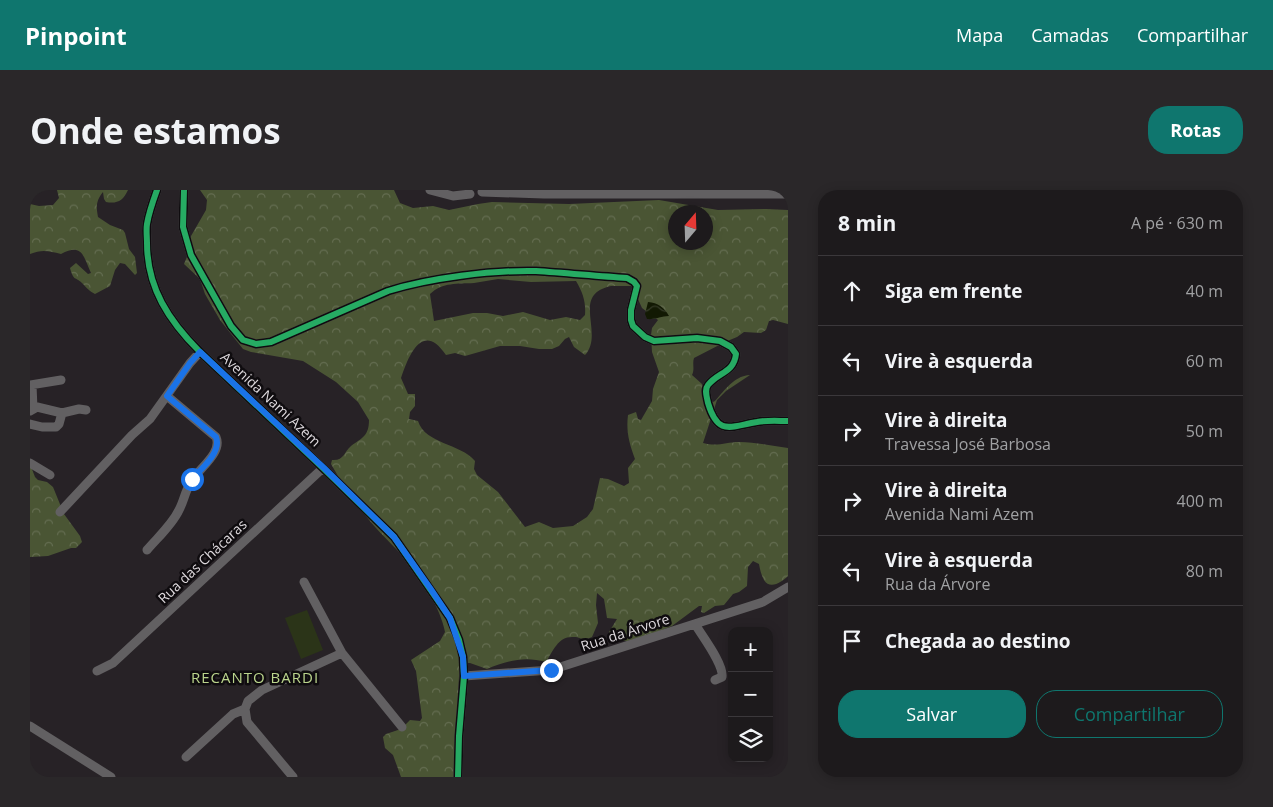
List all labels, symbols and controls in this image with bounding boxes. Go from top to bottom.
text: Pinpoint [25,19,127,52]
text: Mapa [956,23,1003,47]
text: Camadas [1031,23,1109,47]
text: Compartilhar [1137,23,1248,47]
button: Rotas [1148,106,1243,154]
text: Onde estamos [30,107,281,154]
north arrow [668,205,713,250]
text: 8 min [838,209,896,237]
text: A pé · 630 m [1131,212,1223,234]
icon: ahead [838,277,866,305]
text: Siga em frente [885,278,1022,304]
text: 40 m [1186,280,1223,302]
icon: left [838,347,866,375]
street label: Avenida Nami Azem [217,348,325,450]
text: Vire à esquerda [885,348,1033,374]
text: 60 m [1186,350,1223,372]
text: Vire à direita [885,407,1008,433]
icon: right [838,417,866,445]
text: 50 m [1186,420,1223,442]
text: Travessa José Barbosa [885,433,1051,455]
route start [181,468,204,491]
text: Vire à direita [885,477,1008,503]
icon: right [838,487,866,515]
text: 400 m [1177,490,1223,512]
text: Avenida Nami Azem [885,503,1034,525]
street label: Rua das Chácaras [153,515,251,607]
text: Vire à esquerda [885,547,1033,573]
icon: left [838,557,866,585]
text: 80 m [1186,560,1223,582]
text: Rua da Árvore [885,573,990,595]
street label: Rua da Árvore [578,609,672,655]
map controls [728,627,773,762]
button: + [728,627,773,672]
icon: arrive [838,627,866,655]
text: Chegada ao destino [885,628,1071,654]
route end [540,659,563,682]
district label: RECANTO BARDI [191,667,319,687]
button: − [728,672,773,717]
button: Salvar [838,690,1026,738]
button: Compartilhar [1036,690,1223,738]
button: layers [728,717,773,762]

